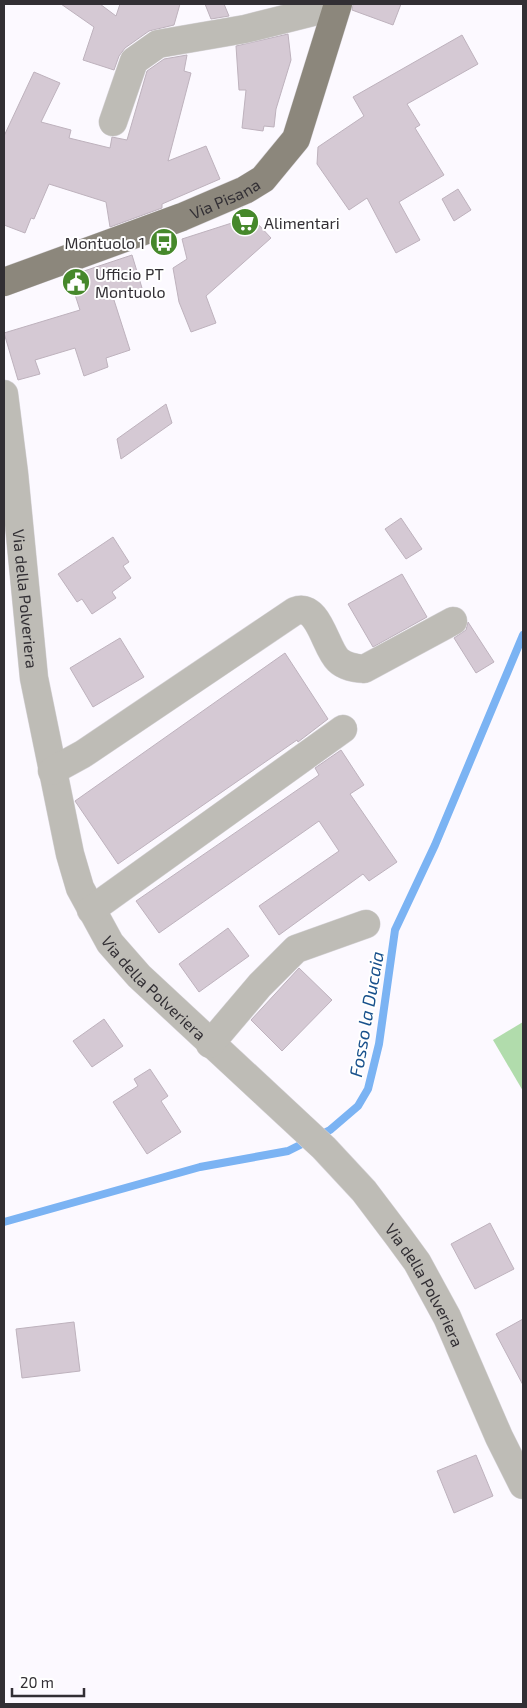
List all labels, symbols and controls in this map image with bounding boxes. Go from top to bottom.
street label: Via Pisana [187,174,263,222]
supermarket icon: Alimentari [230,207,260,237]
place label: Alimentari [264,213,340,232]
bus stop icon: Montuolo 1 [149,227,179,257]
place label: Montuolo 1 [65,233,145,252]
place label: Ufficio PT Montuolo [95,264,166,301]
public building icon: Ufficio PT Montuolo [61,267,91,297]
street label: Via della Polveriera [10,528,43,669]
street label: Via della Polveriera [98,932,210,1043]
water label: Fosso la Ducaia [344,949,388,1079]
street label: Via della Polveriera [382,1219,468,1349]
scale bar [12,1666,85,1698]
text: 20 m [20,1673,54,1691]

